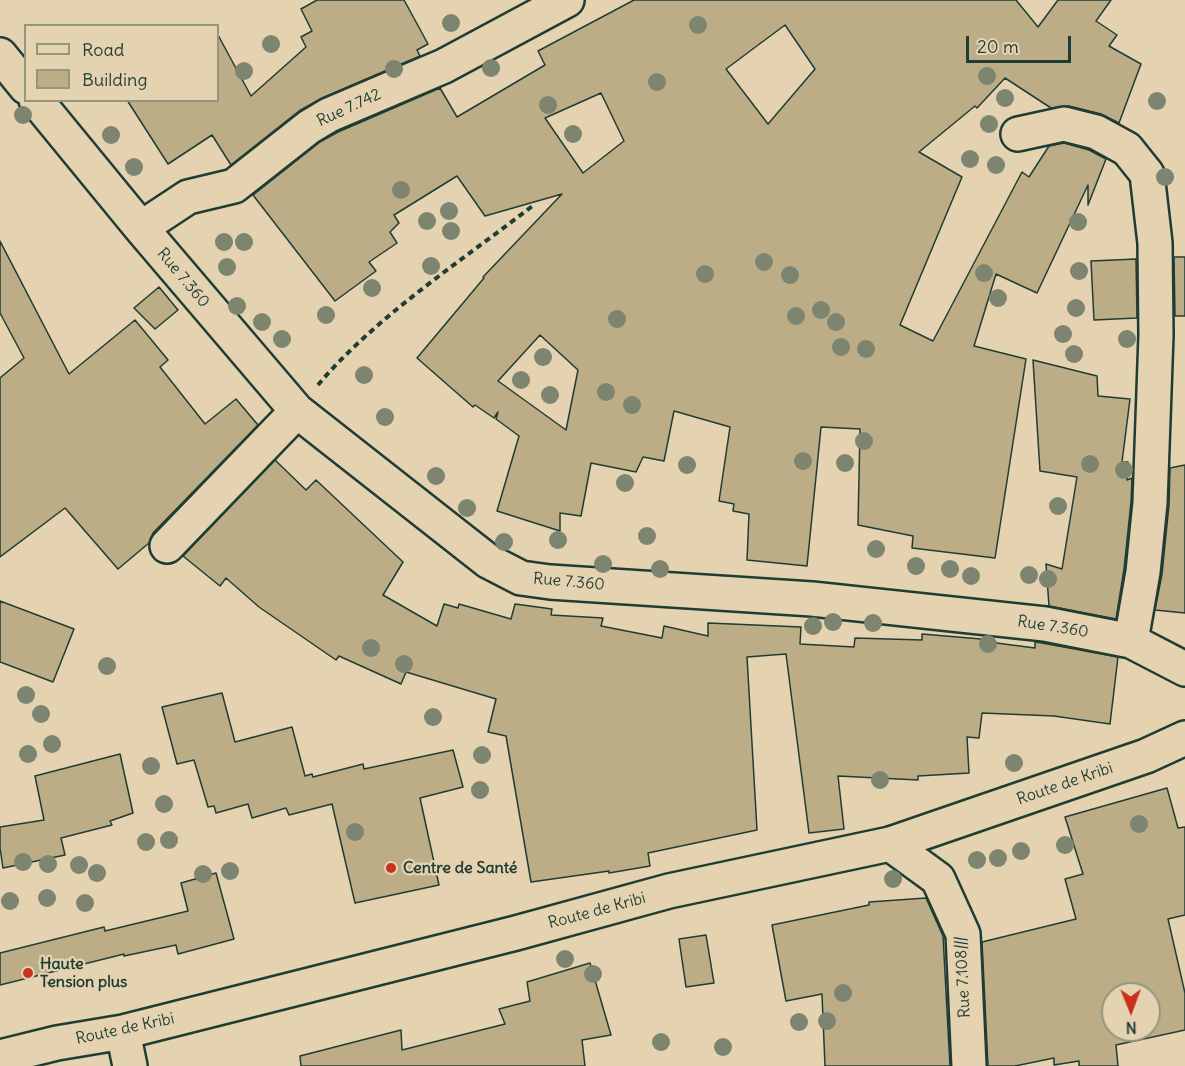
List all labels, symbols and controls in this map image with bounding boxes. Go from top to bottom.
legend [24,24,219,102]
scale bar [969,24,1074,62]
text: 20 m [977,35,1019,58]
text: Road [82,38,124,61]
text: Building [82,68,147,91]
street label: Rue 7.742 [314,85,384,131]
street label: Rue 7.360 [153,244,213,312]
street label: Rue 7.360 [532,569,606,595]
street label: Rue 7.360 [1016,612,1090,642]
street label: Route de Kribi [1015,759,1115,809]
place label: Centre de Santé [403,858,517,878]
marker: Centre de Santé [384,861,398,875]
street label: Route de Kribi [546,889,648,933]
street label: Rue 7.108/// [951,936,975,1018]
place label: Haute Tension plus [40,954,127,992]
marker: Haute Tension plus [21,966,35,980]
north arrow [1101,982,1161,1042]
street label: Route de Kribi [74,1009,176,1049]
text: N [1126,1018,1137,1038]

